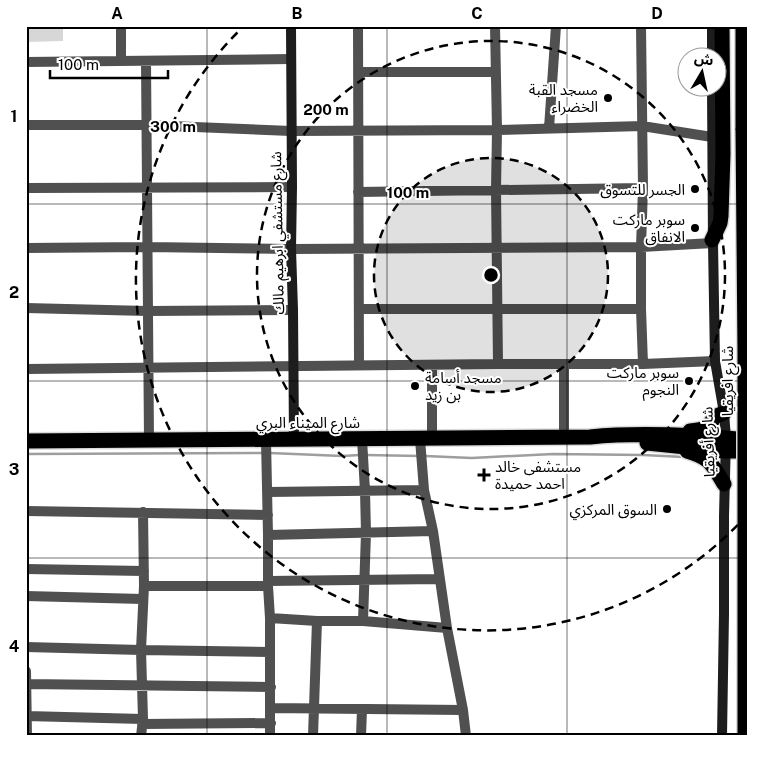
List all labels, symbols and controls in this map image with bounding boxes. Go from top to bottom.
text: A [111,4,123,23]
text: B [292,4,303,23]
text: C [471,4,483,23]
text: D [651,4,663,23]
scale bar [50,48,168,80]
north arrow [676,48,726,98]
text: ش [693,50,715,69]
text: 100 m [58,56,99,73]
place label: مسجد القبة الخضراء [529,81,598,116]
marker: مسجد القبة الخضراء [602,92,614,104]
text: 200 m [303,101,349,118]
text: 1 [11,107,17,126]
text: 300 m [150,118,196,135]
street label: شارع مستشفي ابرهيم مالك [267,151,291,315]
place label: الجسر للتسوق [600,181,685,199]
marker: الجسر للتسوق [689,183,701,195]
text: 100 m [387,184,429,201]
place label: سوبر ماركت الانفاق [613,211,685,246]
marker: سوبر ماركت الانفاق [689,222,701,234]
centre of rings [482,266,500,284]
text: 2 [9,283,19,302]
street label: شارع افريقيا [719,346,740,416]
place label: سوبر ماركت النجوم [607,364,679,401]
place label: مسجد أسامة بن زيد [425,369,502,404]
marker: سوبر ماركت النجوم [683,375,695,387]
marker: مسجد أسامة بن زيد [409,380,421,392]
street label: شارع أفريقيا [698,406,722,478]
street label: شارع الميناء البري [256,414,360,435]
place label: مستشفى خالد احمد حميدة [495,458,581,492]
text: 3 [9,460,19,479]
marker: مستشفى خالد احمد حميدة [477,468,491,482]
place label: السوق المركزي [569,501,657,521]
marker: السوق المركزي [661,503,673,515]
text: 4 [9,637,20,656]

